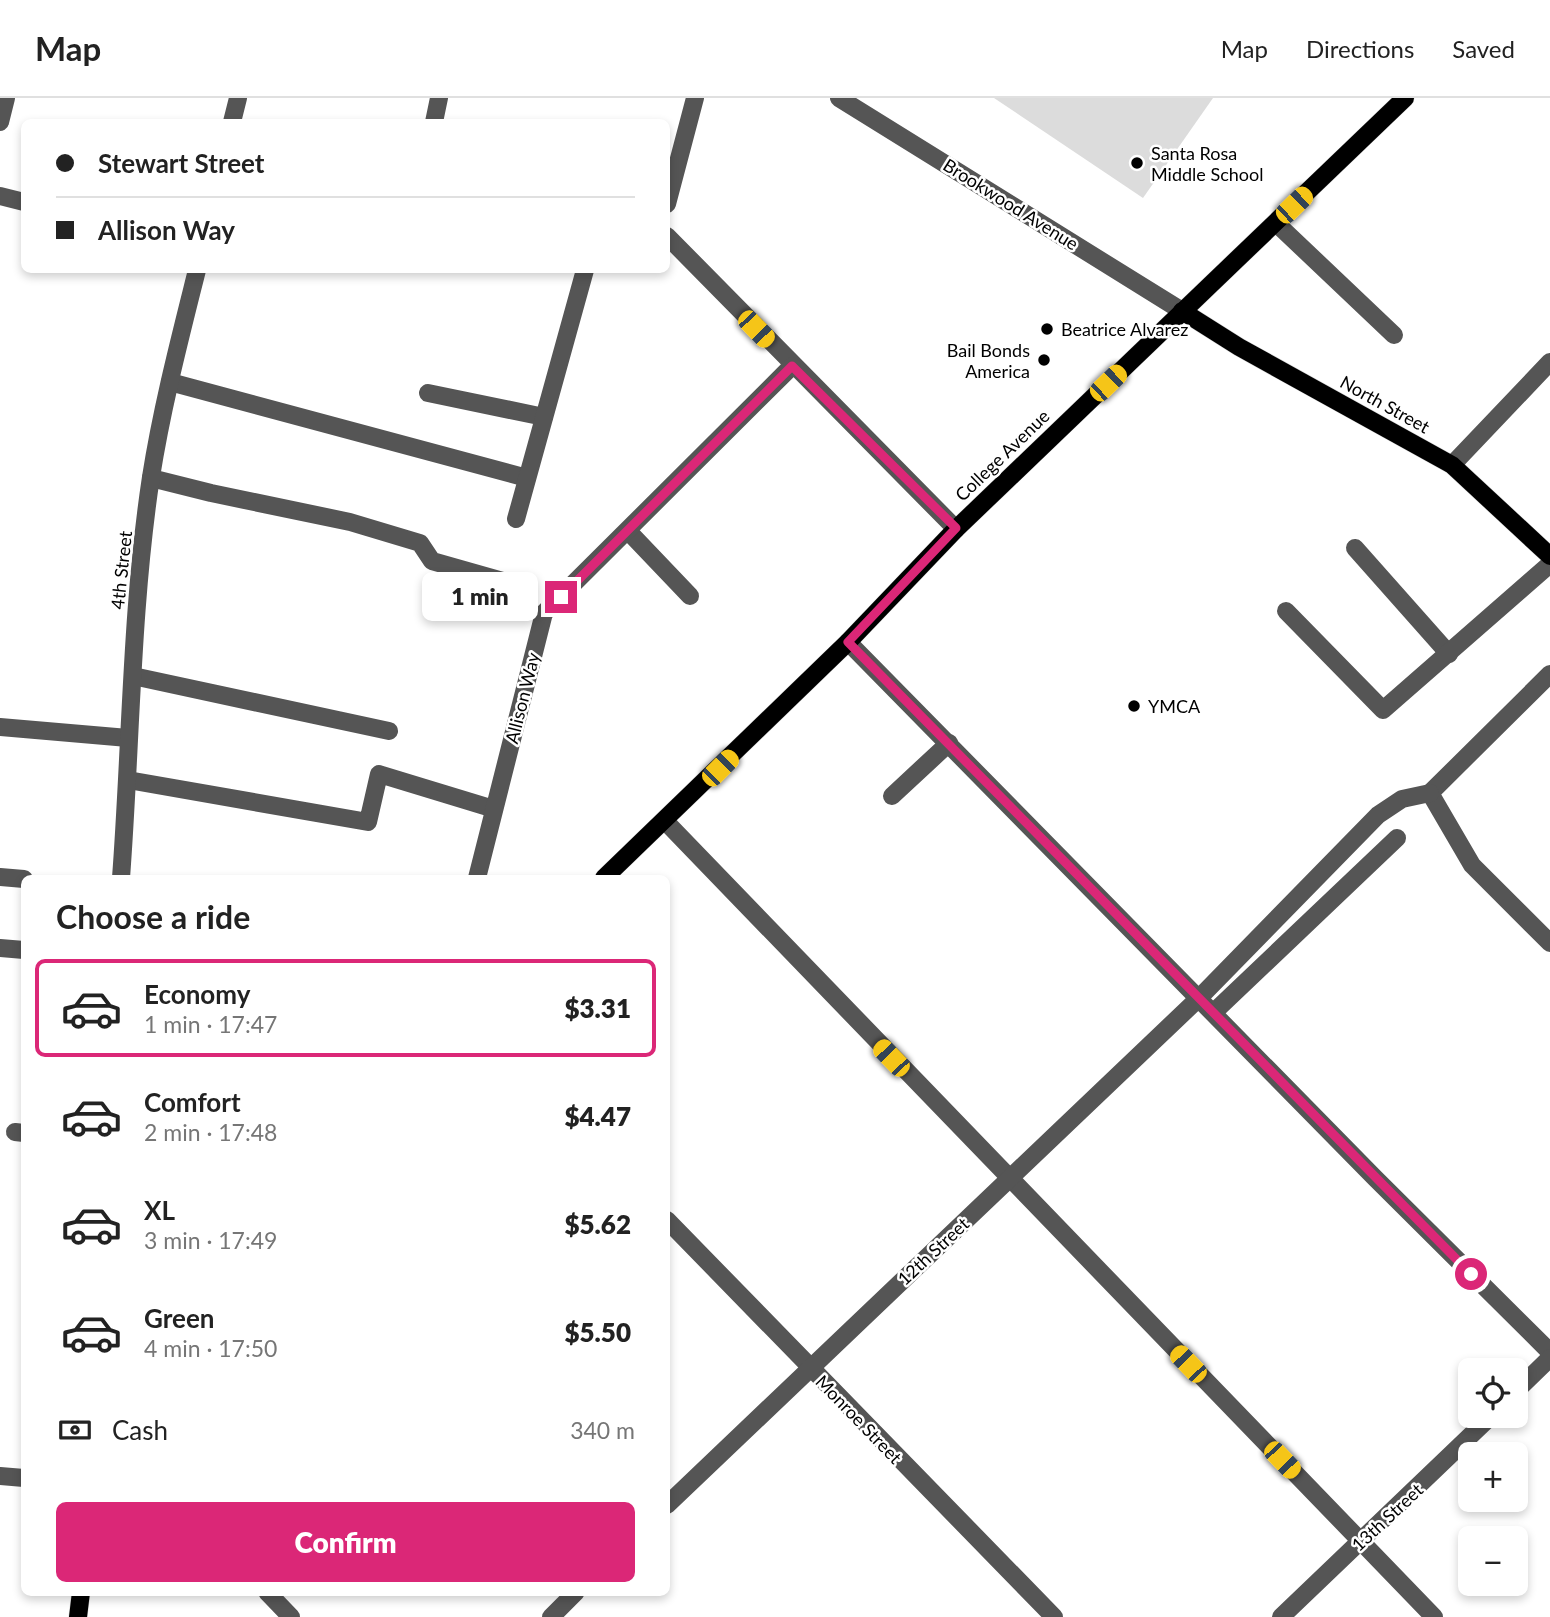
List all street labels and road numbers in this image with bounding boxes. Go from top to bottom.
street label: Brookwood Avenue [939,154,1083,254]
street label: North Street [1336,370,1434,438]
street label: College Avenue [950,405,1054,505]
street label: 4th Street [106,529,136,610]
street label: Allison Way [500,650,544,746]
street label: 12th Street [893,1212,974,1290]
street label: Monroe Street [811,1370,907,1468]
street label: 13th Street [1347,1478,1428,1556]

